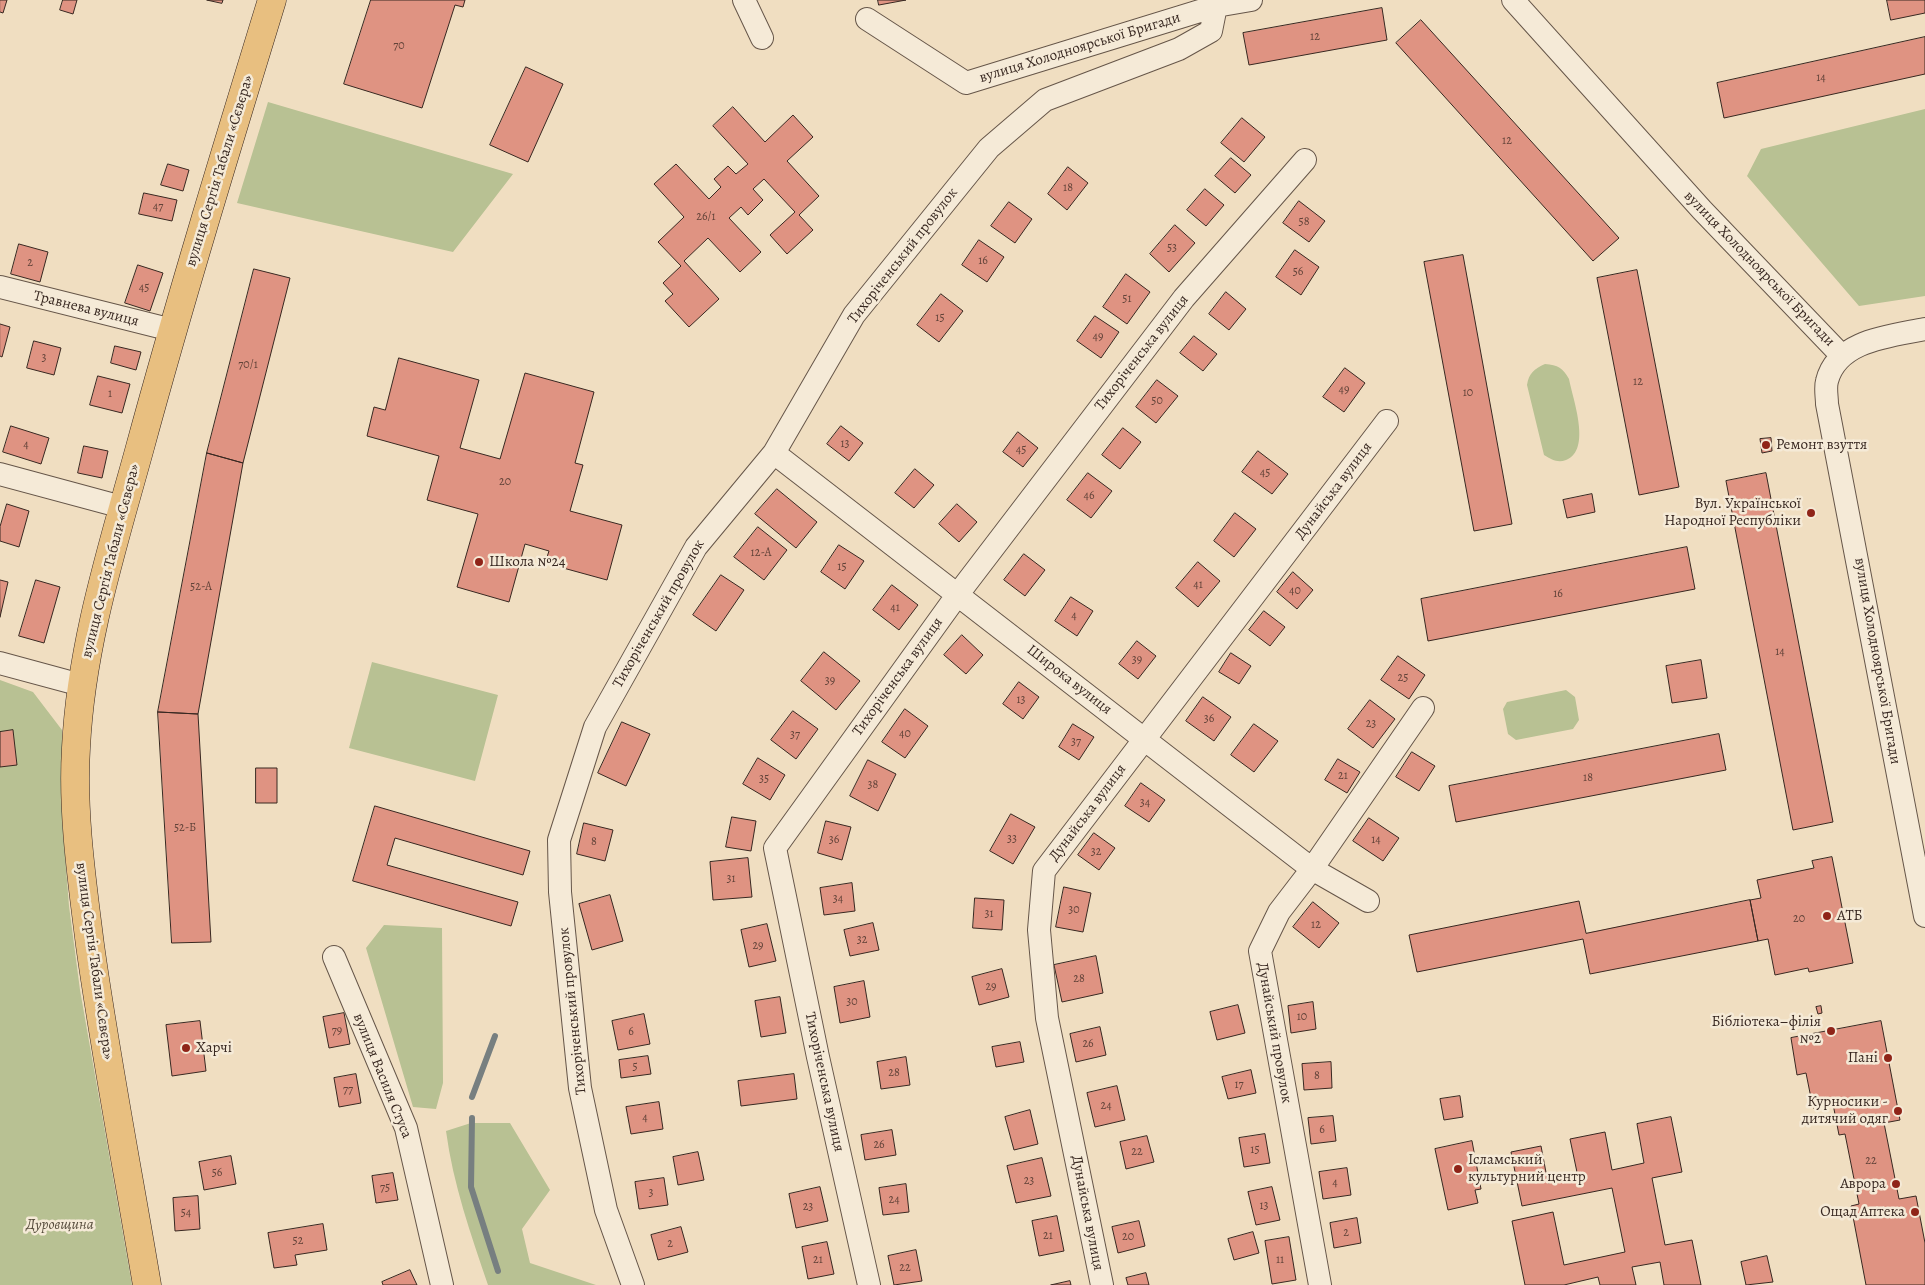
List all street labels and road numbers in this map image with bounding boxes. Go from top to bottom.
street label: вулиця Холодноярської Бригади [977,9,1183,87]
street label: вулиця Сергія Табали «Сєвєра» [182,73,258,269]
street label: Тихоріченський провулок [844,184,962,328]
street label: вулиця Холодноярської Бригади [1680,187,1838,351]
street label: Травнева вулиця [31,287,141,331]
street label: Тихоріченська вулиця [1091,291,1193,415]
street label: Дунайська вулиця [1292,439,1376,543]
street label: вулиця Сергія Табали «Сєвєра» [78,462,144,660]
street label: Тихоріченський провулок [609,537,709,691]
street label: вулиця Холодноярської Бригади [1850,556,1904,766]
street label: Тихоріченська вулиця [849,614,947,740]
street label: Широка вулиця [1023,641,1115,719]
street label: Дунайська вулиця [1046,761,1130,865]
street label: вулиця Сергія Табали «Сєвєра» [71,861,117,1061]
street label: Тихоріченський провулок [555,926,591,1096]
street label: Дунайський провулок [1253,961,1295,1105]
street label: вулиця Василя Стуса [349,1011,415,1141]
street label: Тихоріченська вулиця [800,1011,848,1153]
street label: Дунайська вулиця [1067,1154,1107,1272]

